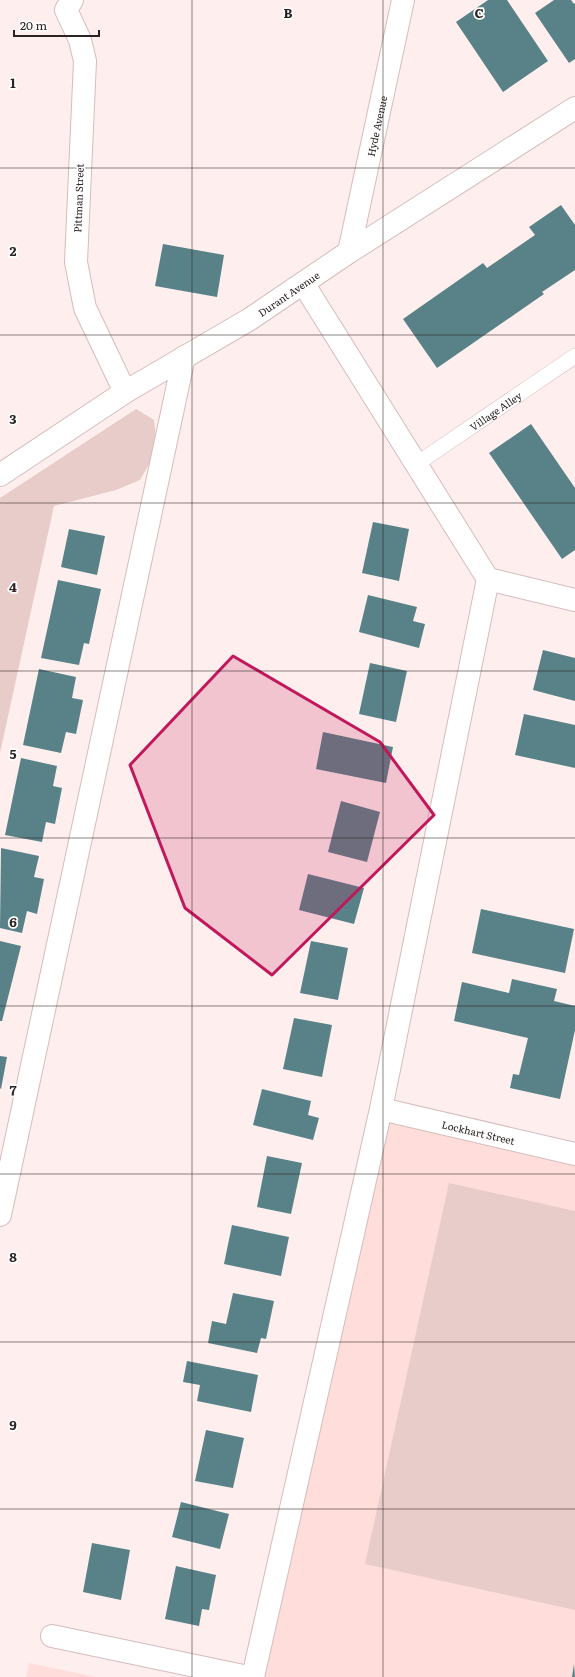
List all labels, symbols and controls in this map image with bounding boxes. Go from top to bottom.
text: B [284,3,293,22]
text: C [474,3,484,22]
scale bar [14,12,99,38]
text: 20 m [20,16,47,34]
text: 1 [10,73,16,92]
street label: Hyde Avenue [362,94,390,158]
street label: Pittman Street [69,163,87,233]
text: 2 [10,241,17,260]
street label: Durant Avenue [254,267,322,319]
street label: Village Alley [466,387,524,433]
text: 3 [9,409,17,428]
text: 4 [9,577,17,596]
text: 5 [9,744,17,763]
text: 6 [9,912,17,931]
text: 7 [9,1080,17,1099]
street label: Lockhart Street [440,1116,516,1147]
text: 8 [9,1247,17,1266]
text: 9 [9,1415,17,1434]

